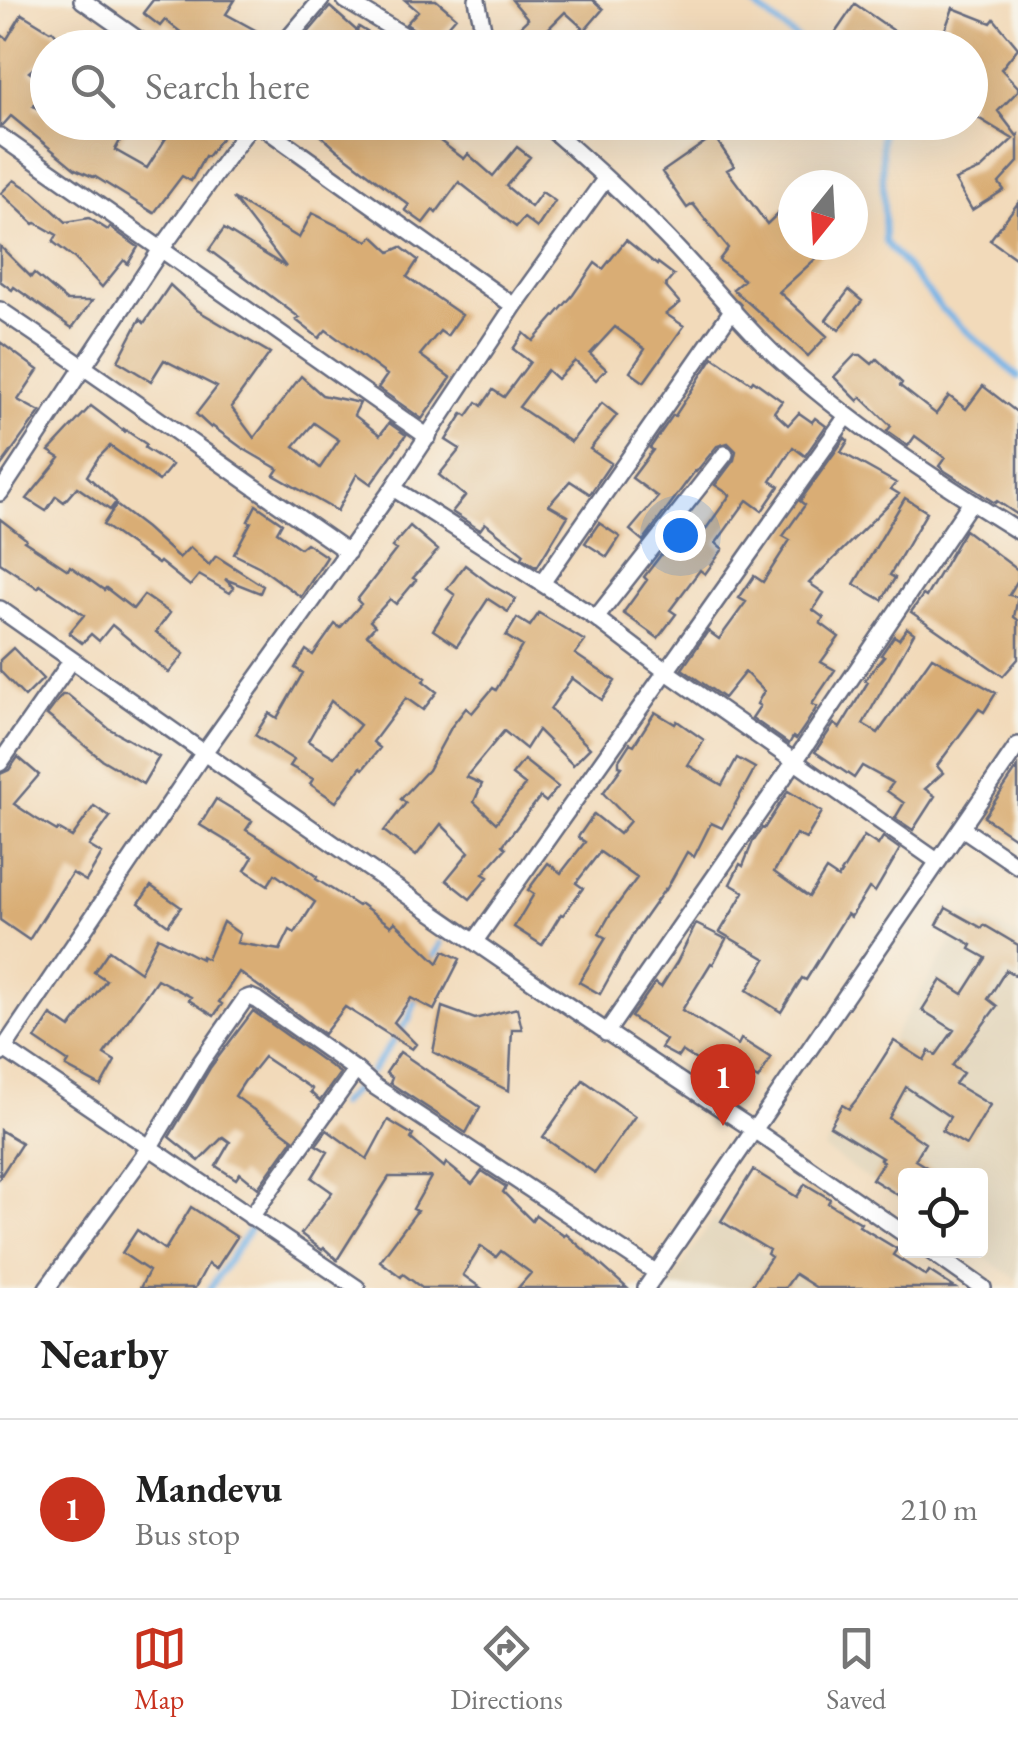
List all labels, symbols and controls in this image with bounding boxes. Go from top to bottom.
search box [30,30,988,140]
icon: search [65,58,120,113]
text: Search here [145,61,310,110]
north arrow [778,170,868,260]
your location [655,510,706,561]
pin: 1 [690,1044,756,1126]
map controls [898,1168,988,1258]
button: locate [898,1168,988,1258]
text: Nearby [40,1326,169,1381]
text: Mandevu [135,1464,282,1513]
text: 1 [64,1488,81,1530]
text: 210 m [901,1488,978,1530]
text: Bus stop [135,1513,240,1555]
tab: Map [132,1621,187,1717]
tab: Directions [450,1621,563,1717]
tab: Saved [826,1621,886,1717]

